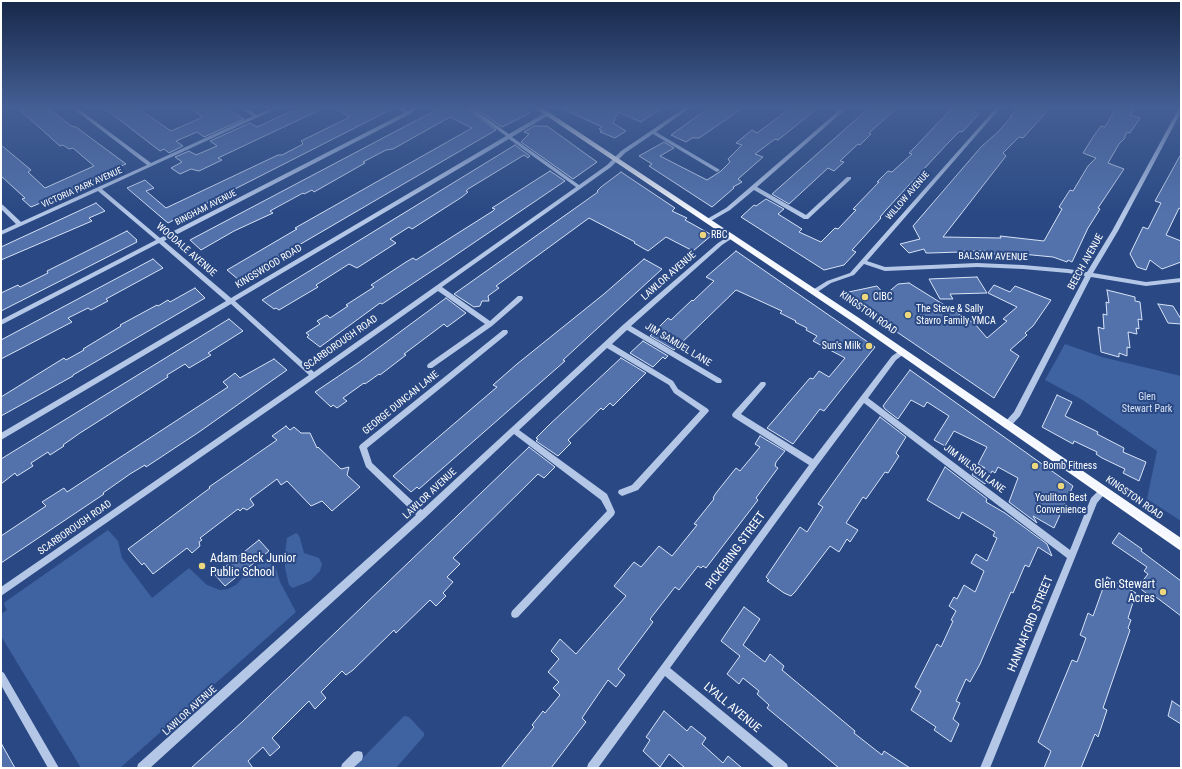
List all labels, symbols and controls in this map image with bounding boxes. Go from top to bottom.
street label: VICTORIA PARK AVENUE [40,165,124,211]
street label: WILLOW AVENUE [884,169,932,223]
street label: BINGHAM AVENUE [174,188,238,228]
street label: WOODALE AVENUE [153,221,219,279]
place label: RBC [711,229,727,241]
marker: RBC [698,230,708,240]
street label: BEECH AVENUE [1066,232,1106,292]
street label: KINGSWOOD ROAD [234,242,304,292]
street label: LAWLOR AVENUE [639,249,699,303]
street label: BALSAM AVENUE [958,250,1028,264]
street label: KINGSTON ROAD [837,289,899,337]
place label: CIBC [873,291,892,303]
marker: CIBC [860,292,870,302]
place label: The Steve & Sally Stavro Family YMCA [916,303,996,326]
marker: The Steve & Sally Stavro Family YMCA [903,310,913,320]
street label: SCARBOROUGH ROAD [302,313,380,373]
street label: JIM SAMUEL LANE [643,321,713,369]
place label: Sun's Milk [822,340,861,352]
marker: Sun's Milk [864,341,874,351]
street label: GEORGE DUNCAN LANE [360,369,442,437]
park label: Glen Stewart Park [1122,391,1172,414]
street label: JIM WILSON LANE [941,442,1007,496]
place label: Bomb Fitness [1043,460,1097,472]
marker: Bomb Fitness [1030,461,1040,471]
street label: LAWLOR AVENUE [401,466,459,522]
street label: KINGSTON ROAD [1103,474,1165,522]
marker: Youliton Best Convenience [1056,481,1066,491]
place label: Youliton Best Convenience [1035,492,1087,516]
street label: SCARBOROUGH ROAD [36,498,114,558]
street label: PICKERING STREET [703,509,769,593]
place label: Adam Beck Junior Public School [210,552,296,580]
marker: Adam Beck Junior Public School [197,561,207,571]
street label: HANNAFORD STREET [1005,574,1057,674]
place label: Glen Stewart Acres [1095,578,1155,606]
marker: Glen Stewart Acres [1158,587,1168,597]
street label: LYALL AVENUE [700,680,764,736]
street label: LAWLOR AVENUE [160,684,220,738]

